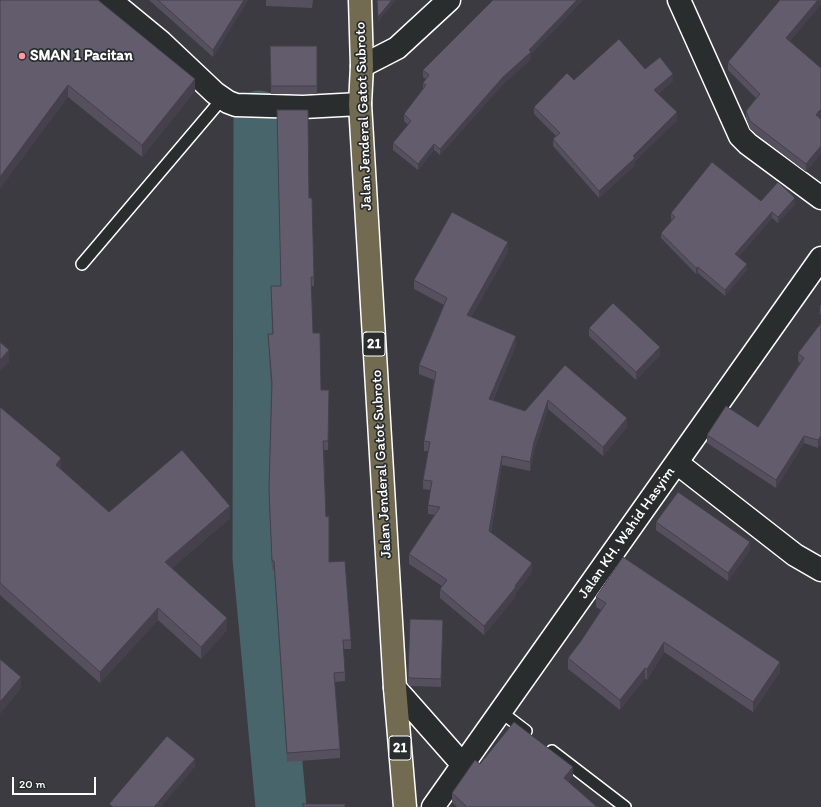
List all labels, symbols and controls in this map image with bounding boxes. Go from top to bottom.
street label: Jalan Jenderal Gatot Subroto [352,21,376,211]
place label: SMAN 1 Pacitan [30,47,133,65]
marker: SMAN 1 Pacitan [17,51,27,61]
road number: 21 [363,332,385,356]
street label: Jalan Jenderal Gatot Subroto [368,369,396,559]
street label: Jalan KH. Wahid Hasyim [575,464,679,602]
road number: 21 [389,736,411,760]
scale bar [14,769,98,795]
text: 20 m [19,777,46,791]

